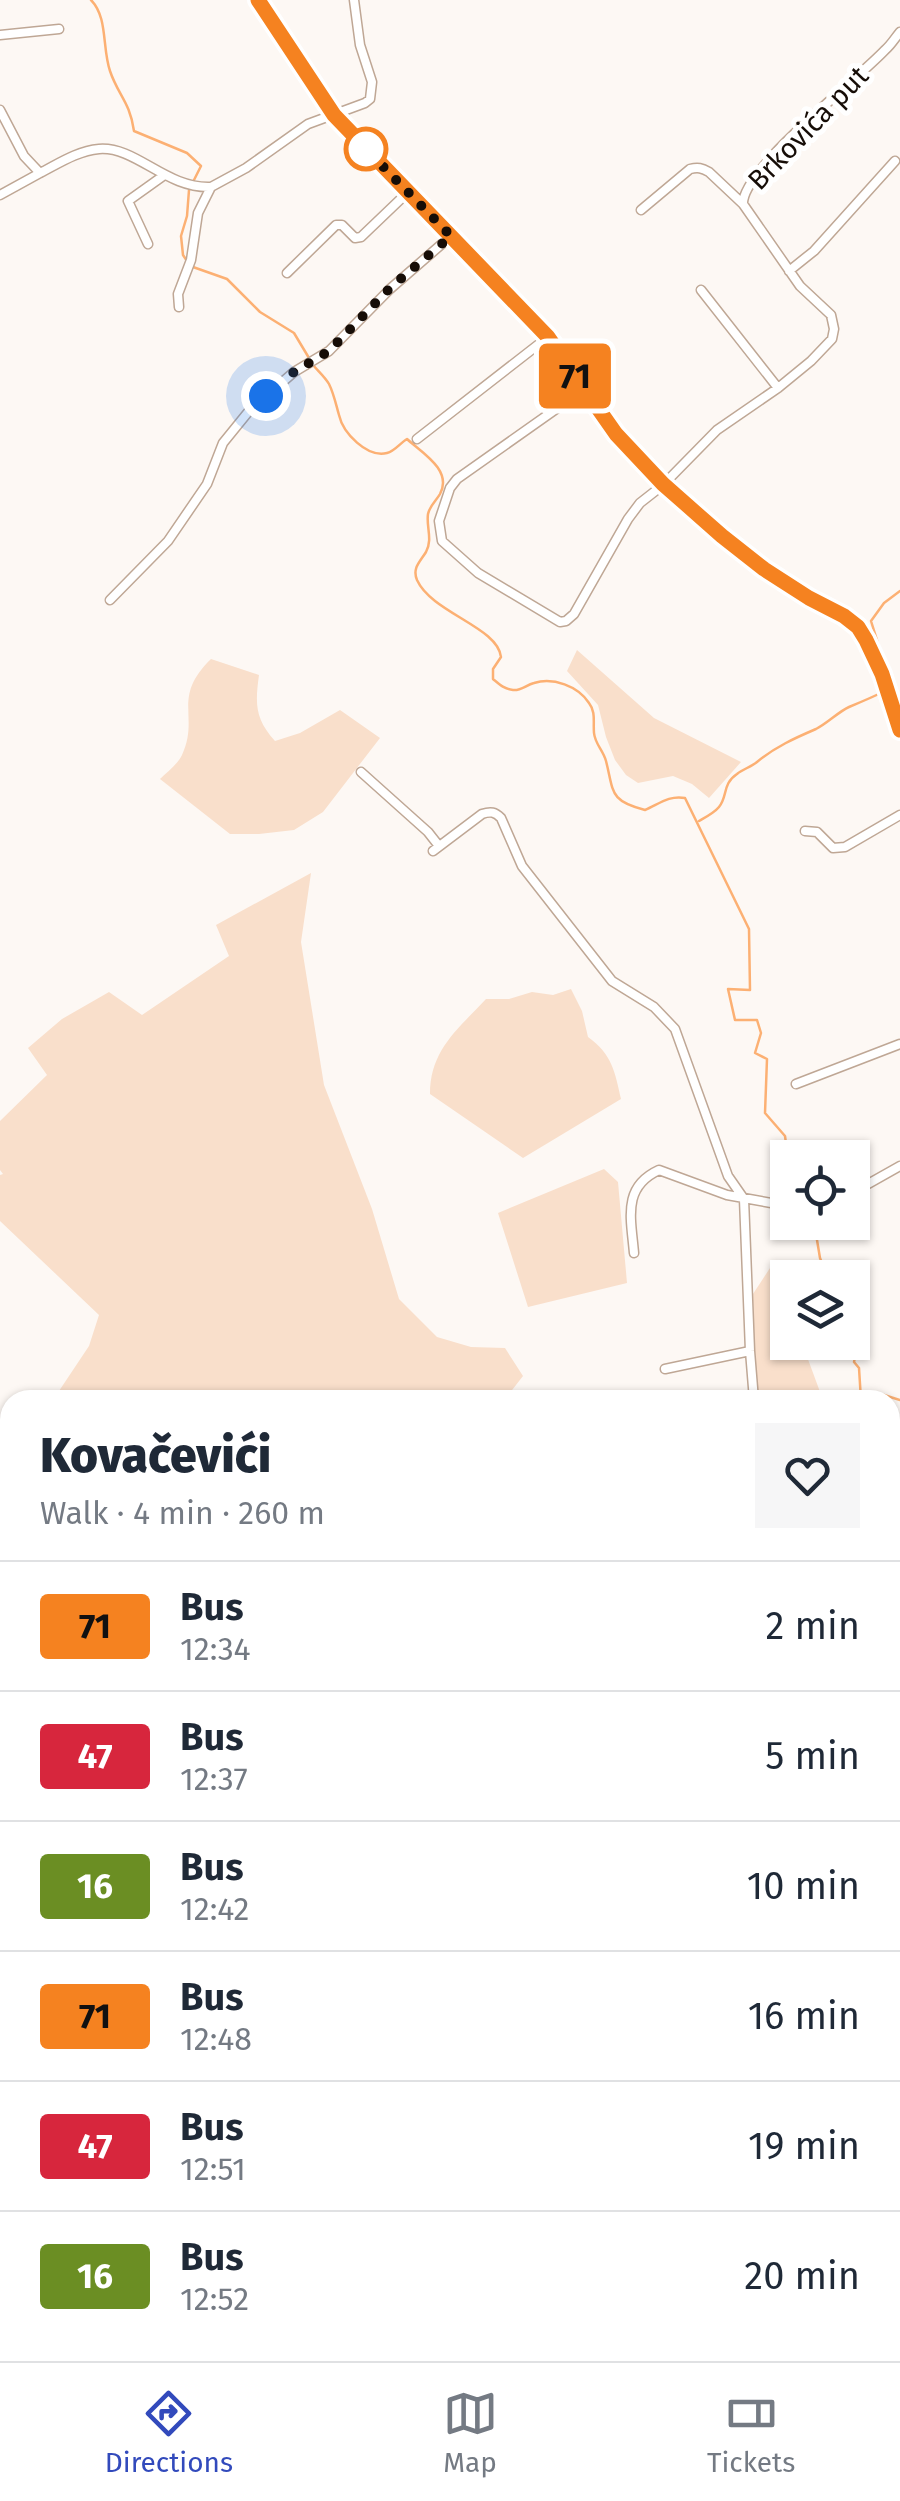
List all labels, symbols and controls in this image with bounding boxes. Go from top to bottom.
street label: Brkovića put [741,59,876,197]
unlabelled marker [345,128,387,170]
line badge: 71 [530,344,620,408]
text: 71 [559,355,591,397]
your location [241,371,291,421]
map controls [770,1140,870,1360]
button: locate [770,1140,870,1240]
button: layers [770,1260,870,1360]
button: heart [755,1423,860,1528]
text: Kovačevići [40,1427,271,1485]
text: Walk · 4 min · 260 m [40,1494,325,1532]
text: Bus [180,1584,244,1630]
text: 2 min [766,1603,860,1649]
text: 71 [79,1605,111,1647]
text: 12:34 [180,1630,251,1668]
text: Bus [180,1714,244,1760]
text: 5 min [765,1733,860,1779]
text: 47 [77,1735,113,1777]
text: 12:37 [180,1760,248,1798]
text: Bus [180,1844,244,1890]
text: 10 min [747,1863,860,1909]
text: 16 [77,1865,113,1907]
text: 12:42 [180,1890,249,1928]
text: Bus [180,1974,244,2020]
text: 16 min [748,1993,860,2039]
text: 71 [79,1995,111,2037]
text: 12:48 [180,2020,252,2058]
text: Bus [180,2104,244,2150]
text: 19 min [748,2123,860,2169]
text: 47 [77,2125,113,2167]
text: 12:51 [180,2150,246,2188]
text: Bus [180,2234,244,2280]
text: 20 min [744,2253,860,2299]
text: 16 [77,2255,113,2297]
text: 12:52 [180,2280,249,2318]
tab: Directions [105,2386,233,2479]
tab: Map [443,2386,498,2479]
tab: Tickets [707,2386,795,2479]

